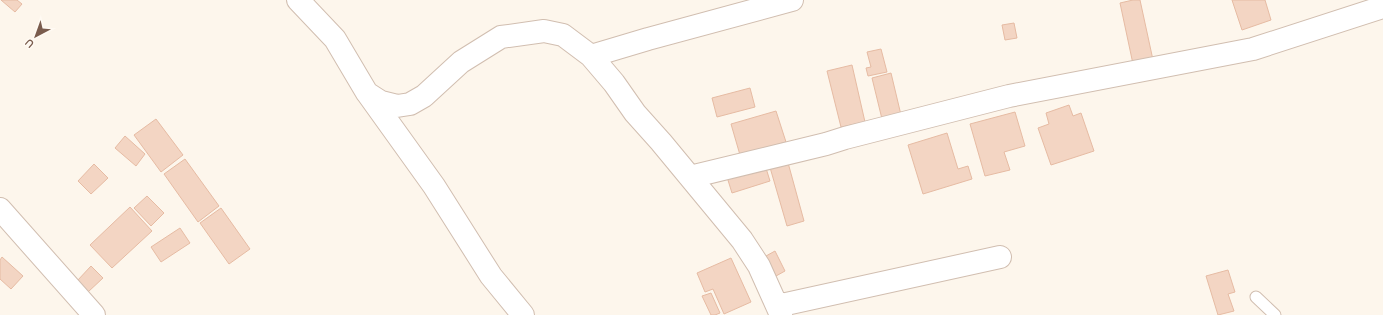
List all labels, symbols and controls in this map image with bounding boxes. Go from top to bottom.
north arrow [16,16,56,56]
text: U [22,36,37,51]

